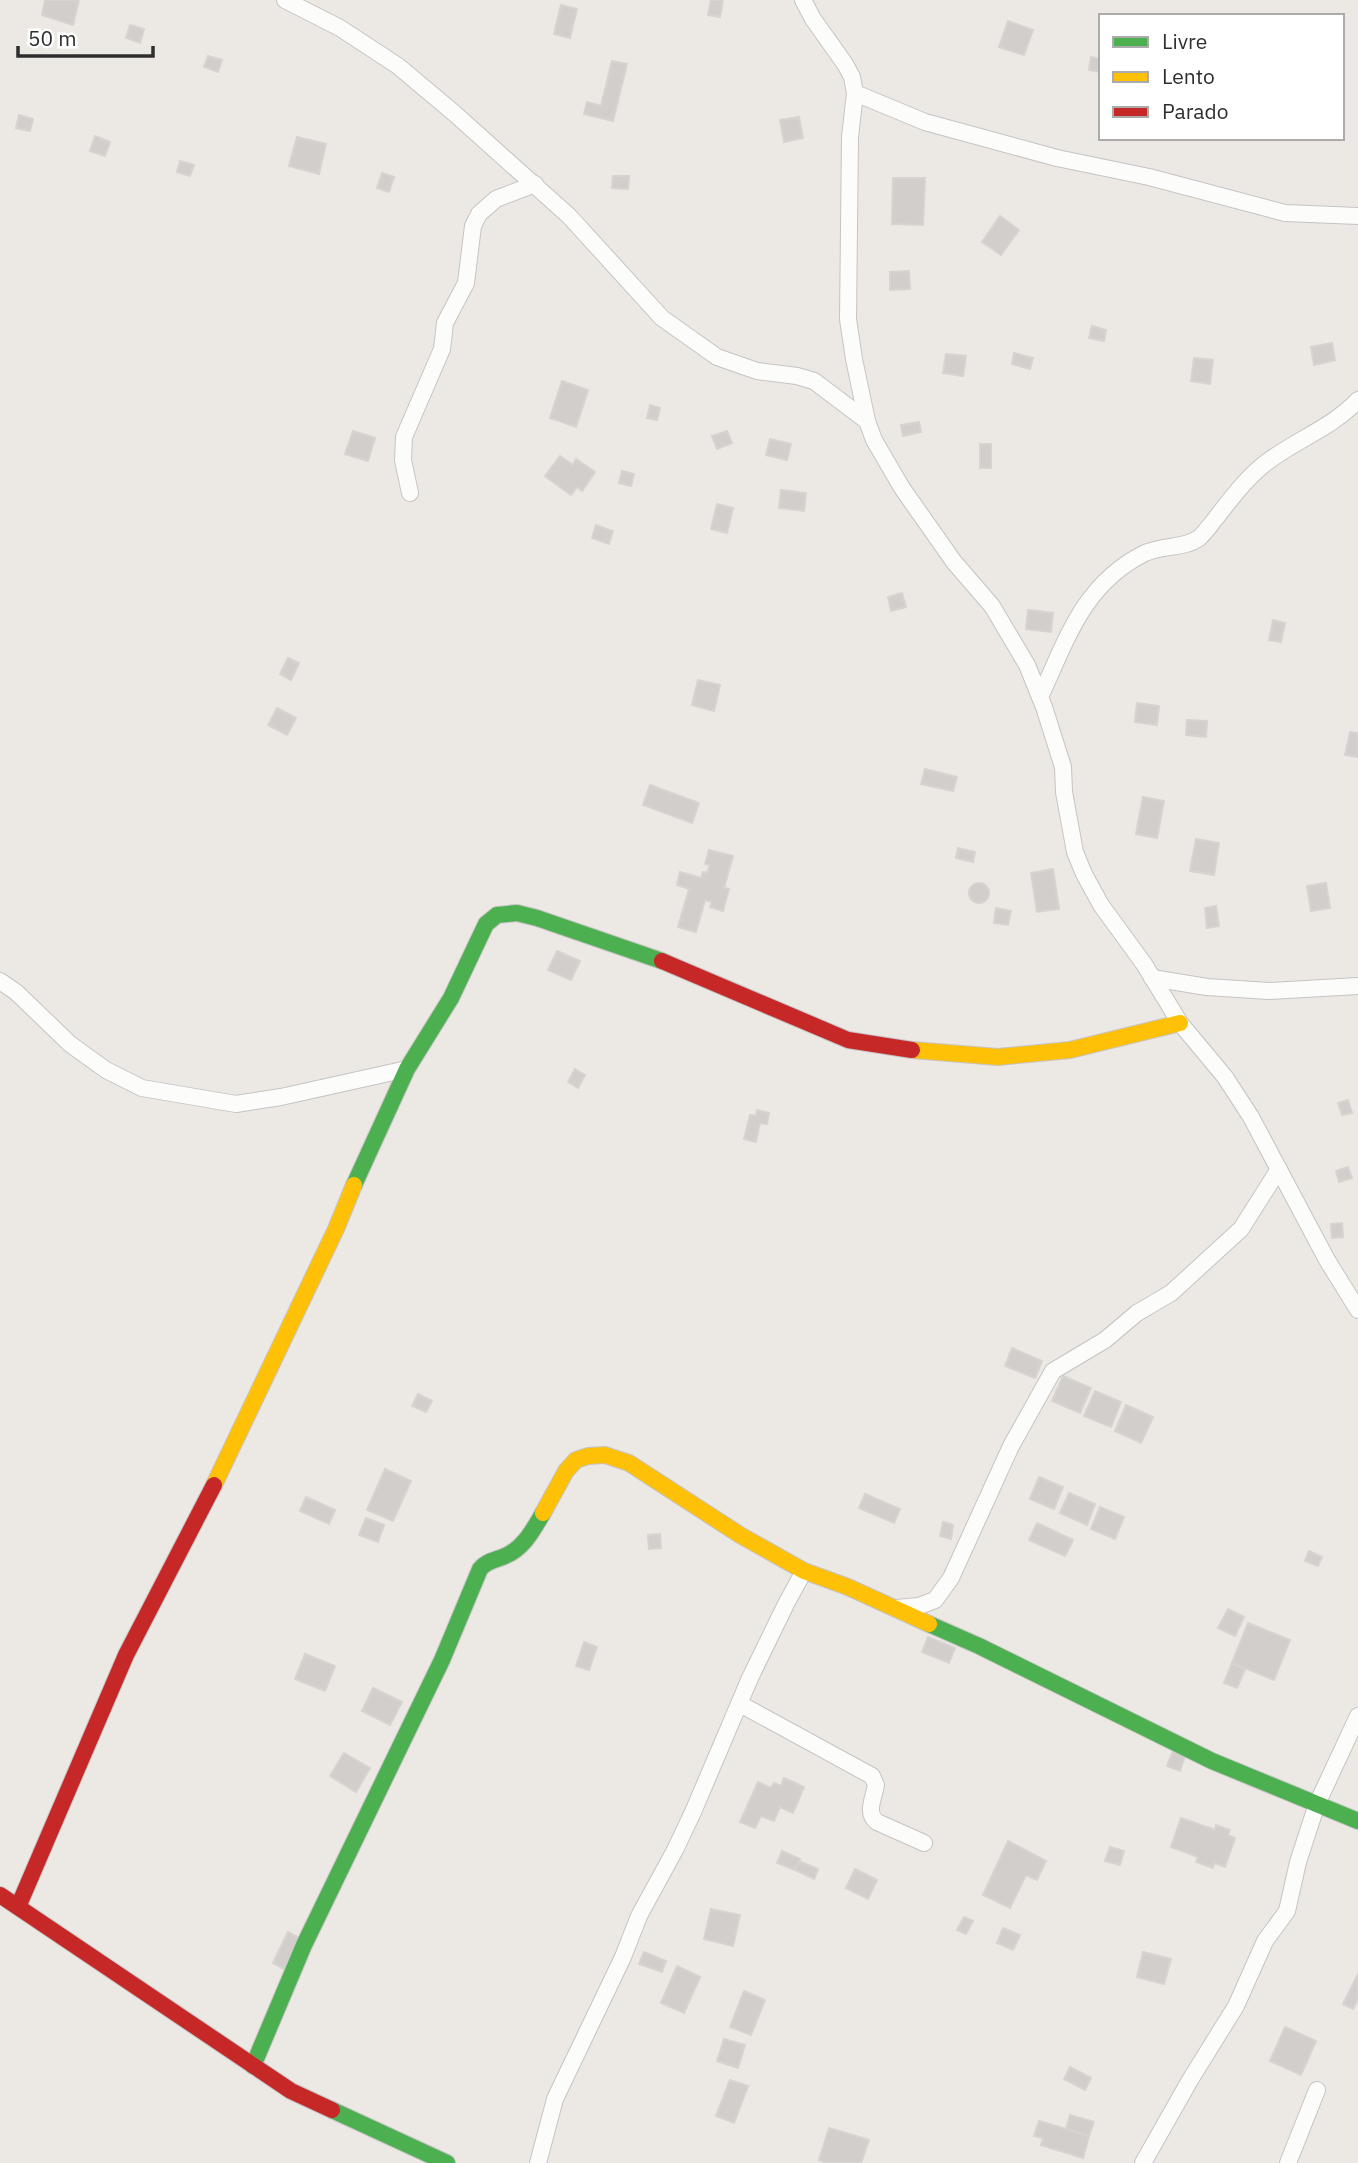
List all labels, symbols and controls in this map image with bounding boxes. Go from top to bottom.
scale bar [18,14,152,58]
legend [1099,14,1344,140]
text: 50 m [28,24,77,52]
text: Livre [1162,27,1207,55]
text: Lento [1162,62,1215,90]
text: Parado [1162,97,1229,125]

